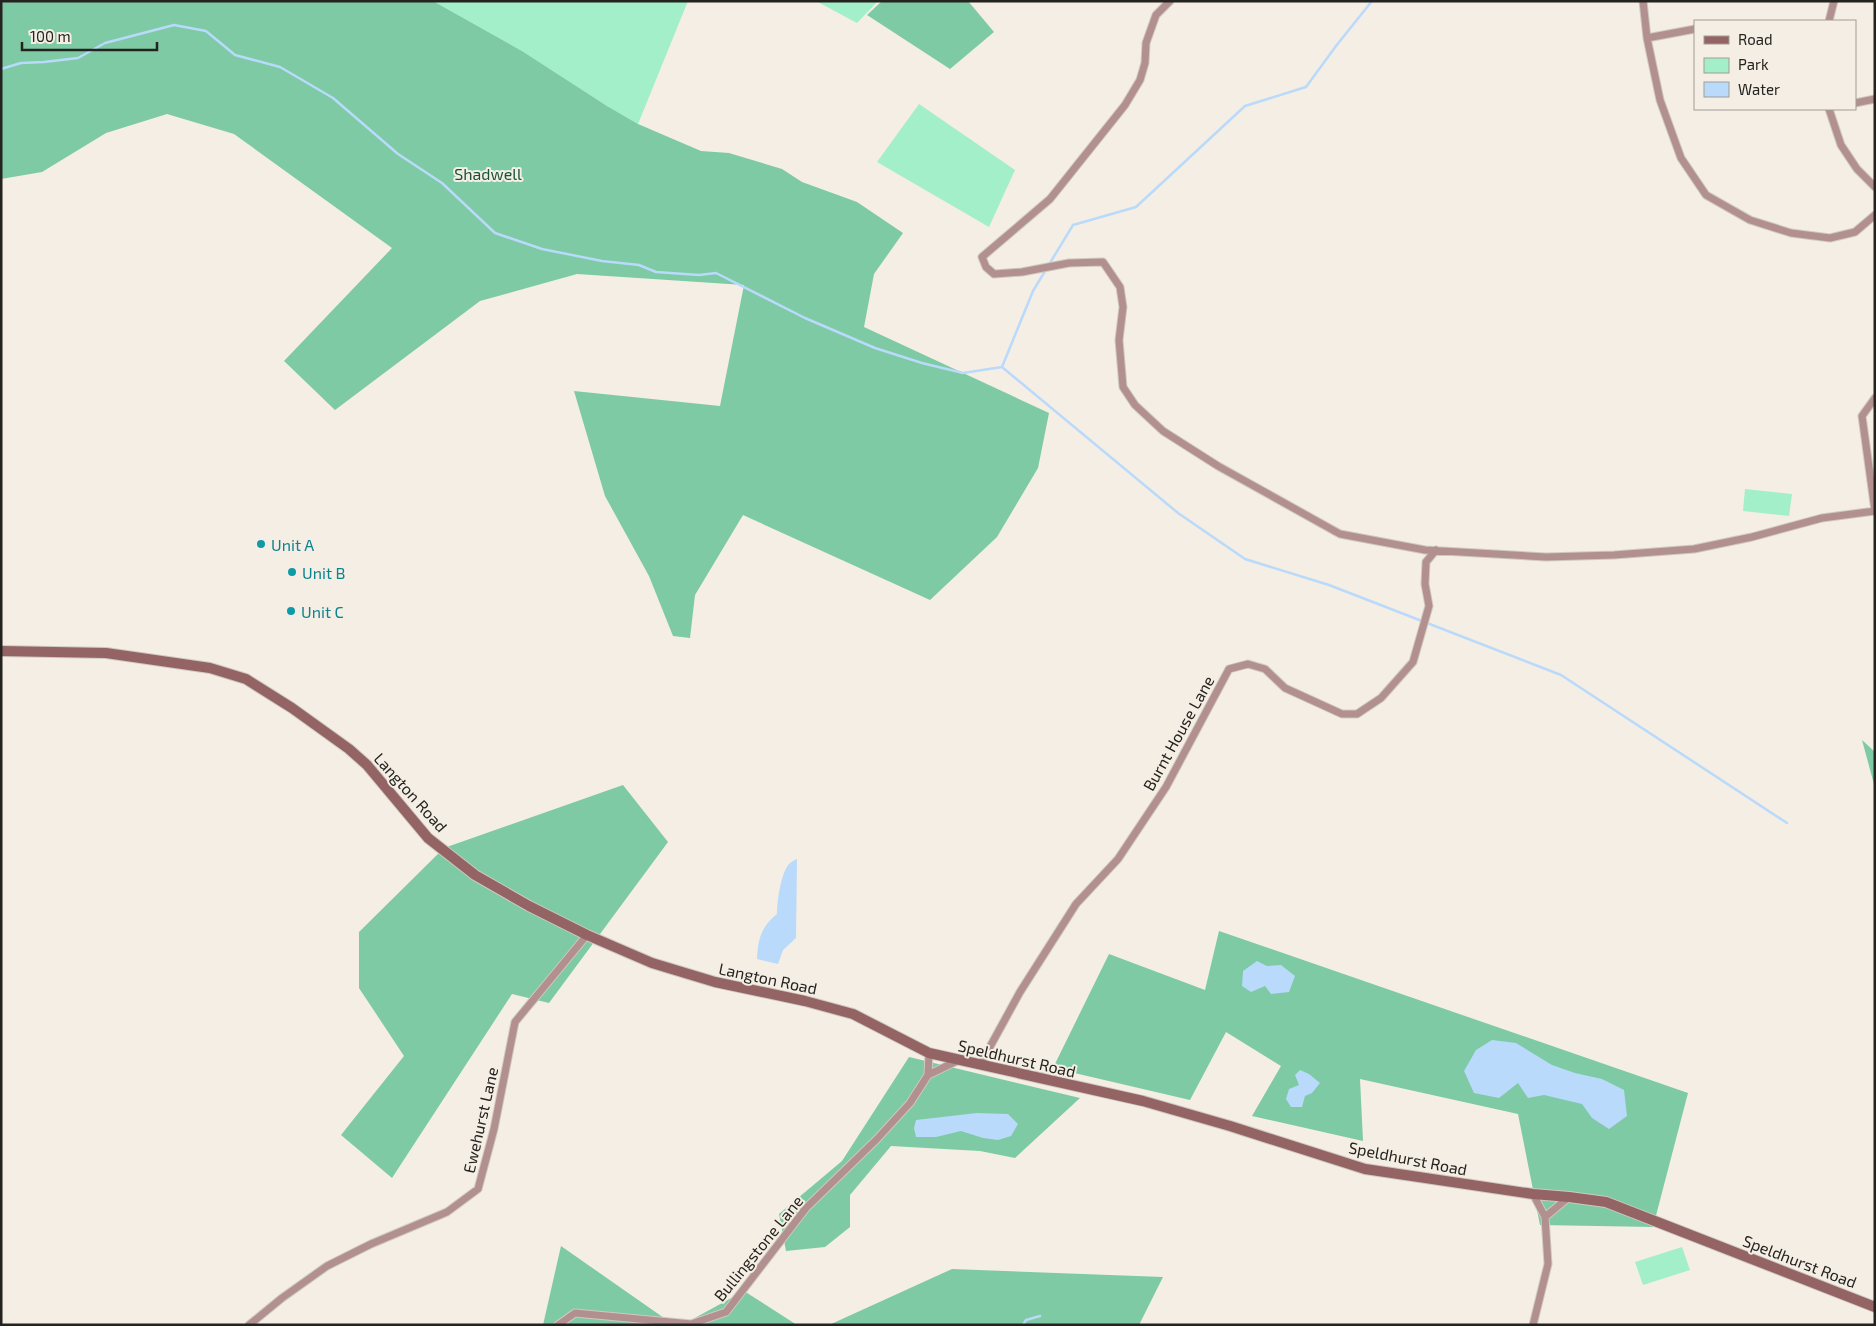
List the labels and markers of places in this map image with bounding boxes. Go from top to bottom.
place label: Unit A [271,535,314,554]
marker: Unit A [255,538,267,550]
place label: Unit B [302,563,346,582]
marker: Unit B [286,566,298,578]
place label: Unit C [301,602,344,621]
marker: Unit C [285,605,297,617]

